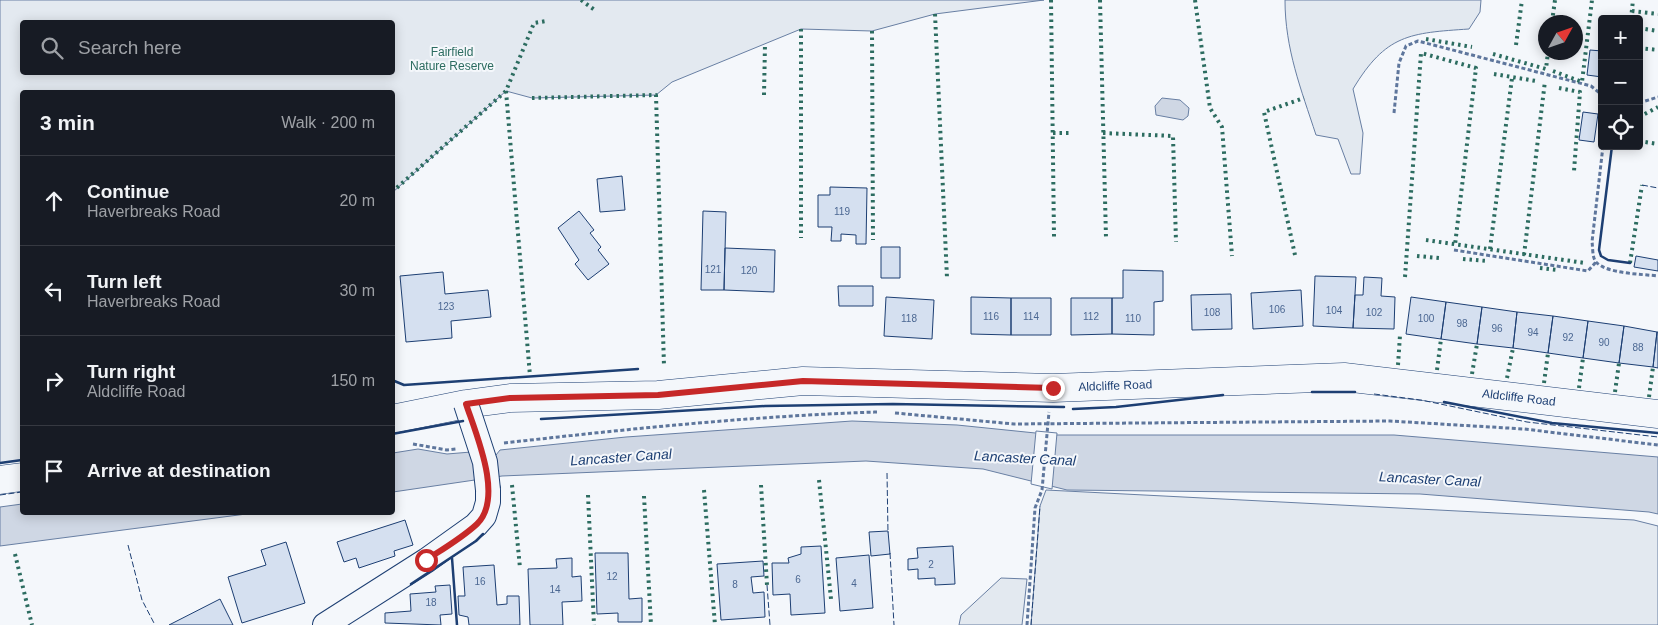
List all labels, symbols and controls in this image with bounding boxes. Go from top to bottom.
north arrow [1538,15,1583,60]
map controls [1598,15,1643,150]
button: + [1598,15,1643,60]
search box [20,20,395,75]
icon: search [38,34,66,62]
text: Search here [78,37,182,58]
park label: Fairfield Nature Reserve [410,45,494,73]
button: − [1598,60,1643,105]
button: locate [1598,105,1643,150]
text: 3 min [40,111,95,134]
text: Walk · 200 m [281,114,375,131]
text: Continue [87,181,169,202]
icon: ahead [40,187,68,215]
text: 20 m [339,192,375,209]
text: Haverbreaks Road [87,203,220,220]
house number: 119 [834,206,850,217]
house number: 121 [705,264,722,275]
house number: 120 [741,265,758,276]
text: Turn left [87,271,162,292]
icon: left [40,277,68,305]
text: 30 m [339,282,375,299]
text: Haverbreaks Road [87,293,220,310]
house number: 123 [438,301,455,312]
house number: 106 [1269,304,1286,315]
house number: 104 [1326,305,1343,316]
house number: 108 [1204,307,1221,318]
house number: 102 [1366,307,1383,318]
house number: 116 [983,311,999,322]
house number: 114 [1023,311,1039,322]
house number: 112 [1083,311,1099,322]
house number: 118 [901,313,917,324]
house number: 110 [1125,313,1141,324]
house number: 100 [1418,313,1435,324]
house number: 98 [1456,318,1468,329]
house number: 96 [1491,323,1503,334]
house number: 94 [1527,327,1539,338]
house number: 92 [1562,332,1574,343]
house number: 90 [1598,337,1610,348]
house number: 88 [1632,342,1644,353]
text: Turn right [87,361,175,382]
icon: right [40,367,68,395]
text: 150 m [331,372,375,389]
route end [1042,377,1065,400]
street label: Aldcliffe Road [1078,377,1152,394]
text: Aldcliffe Road [87,383,185,400]
street label: Aldcliffe Road [1481,386,1556,409]
water label: Lancaster Canal [570,445,673,469]
water label: Lancaster Canal [974,447,1077,469]
icon: arrive [40,457,68,485]
text: Arrive at destination [87,460,271,481]
water label: Lancaster Canal [1379,468,1482,490]
route start [415,549,438,572]
house number: 2 [928,559,934,570]
house number: 12 [606,571,618,582]
house number: 6 [795,574,801,585]
house number: 16 [474,576,486,587]
house number: 4 [851,578,857,589]
house number: 8 [732,579,738,590]
house number: 14 [549,584,561,595]
house number: 18 [425,597,437,608]

